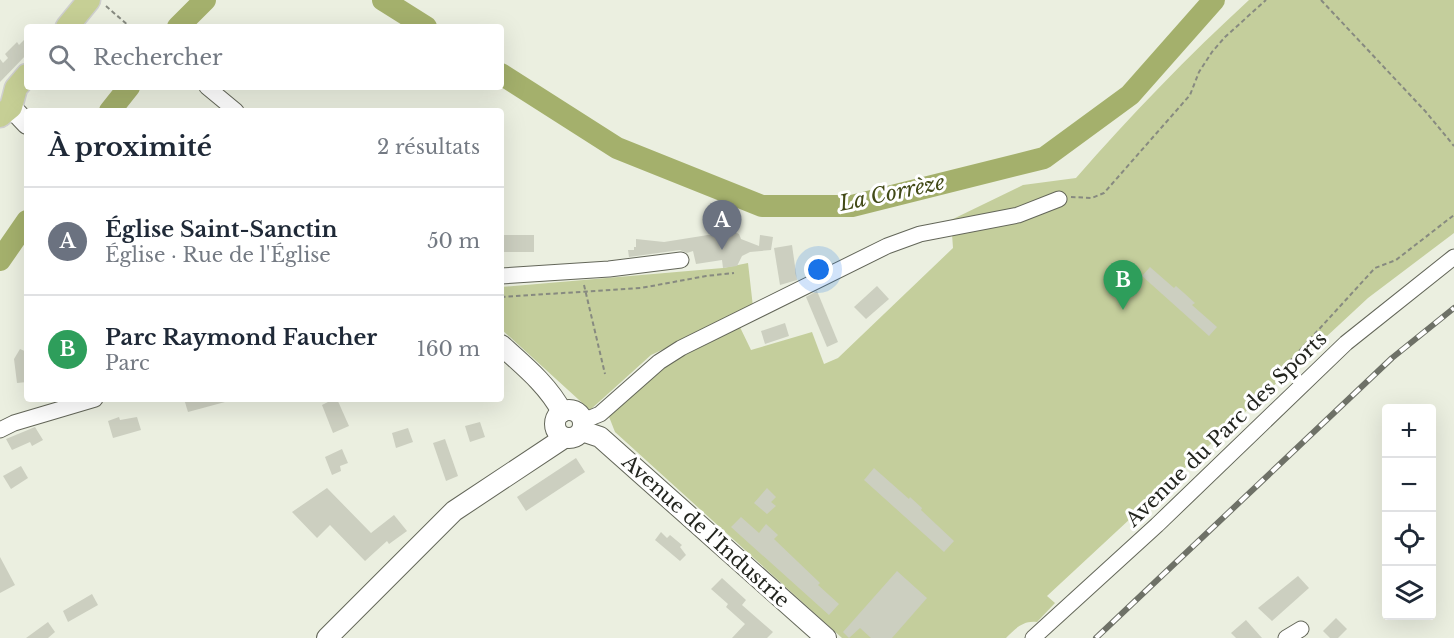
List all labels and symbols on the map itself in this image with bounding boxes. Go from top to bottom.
water label: La Corrèze [836,169,948,217]
pin: A [702,200,742,250]
your location [804,255,833,284]
pin: B [1104,260,1142,310]
street label: Avenue du Parc des Sports [1120,326,1332,532]
street label: Avenue de l'Industrie [617,449,795,612]

